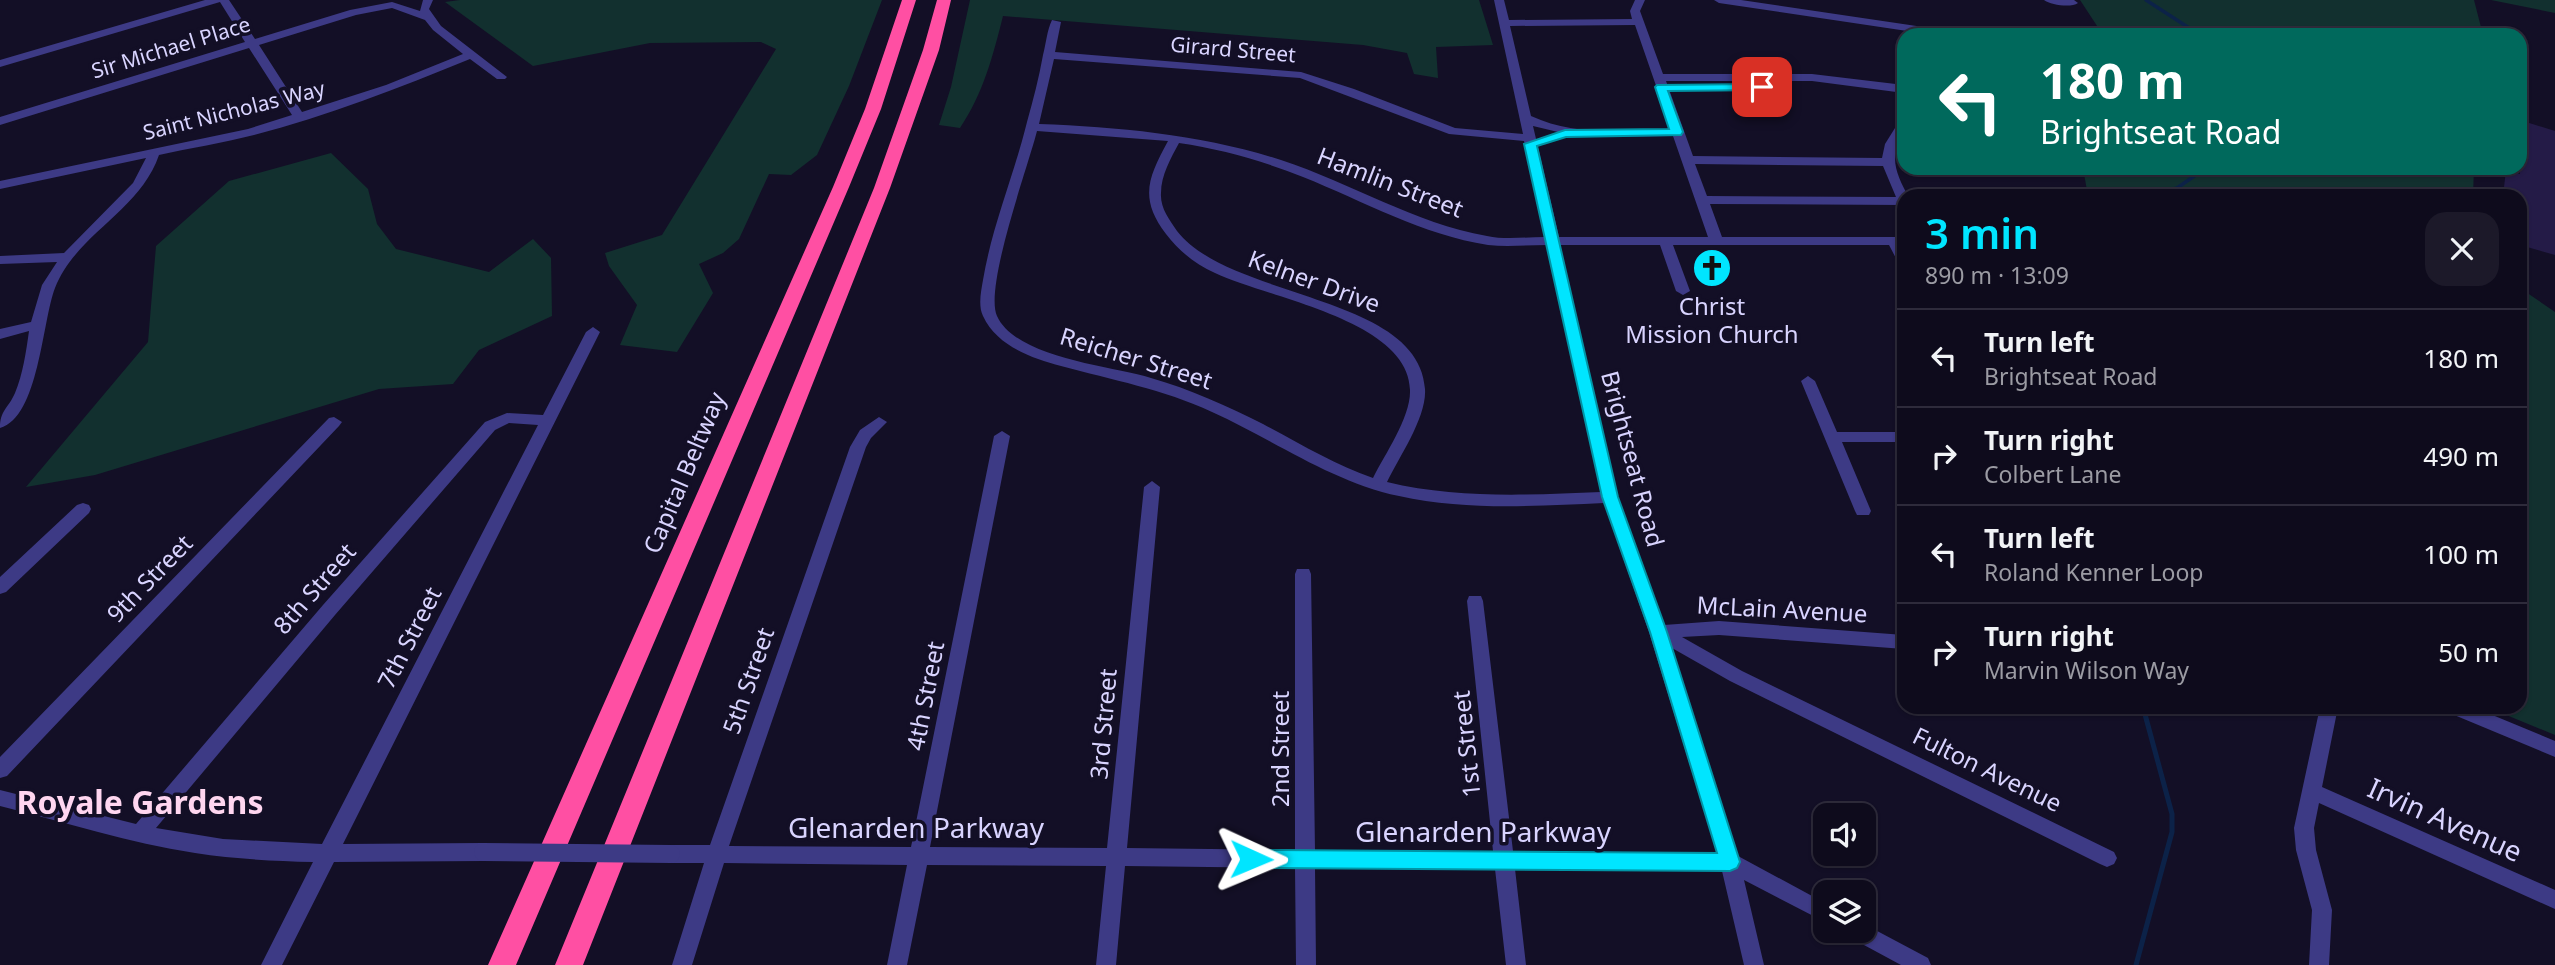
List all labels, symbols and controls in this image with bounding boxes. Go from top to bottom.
street label: Sir Michael Place [88,10,254,85]
street label: Girard Street [1169,30,1297,68]
text: 180 m [2040,47,2185,113]
icon: left [1925,56,2016,147]
pin [1732,57,1792,117]
icon: arrive [1743,68,1781,106]
street label: Saint Nicholas Way [140,74,328,146]
text: Brightseat Road [2040,110,2281,153]
street label: Hamlin Street [1313,139,1469,225]
text: 3 min [1925,204,2039,261]
button: close [2425,212,2499,286]
street label: Kelner Drive [1244,241,1385,320]
church icon: Christ Mission Church [1691,247,1733,289]
text: 890 m · 13:09 [1925,259,2069,291]
place label: Christ Mission Church [1625,289,1799,350]
street label: Reicher Street [1056,319,1217,396]
text: Turn left [1984,324,2095,360]
icon: left [1925,339,1963,377]
text: 180 m [2423,340,2499,376]
text: Brightseat Road [1984,360,2158,392]
street label: Brightseat Road [1594,367,1673,550]
street label: Capital Beltway [635,386,733,558]
text: Turn right [1984,422,2114,458]
icon: right [1925,437,1963,475]
text: 490 m [2423,438,2499,474]
text: Colbert Lane [1984,458,2121,490]
text: Turn left [1984,520,2095,556]
street label: 9th Street [99,527,199,629]
street label: 8th Street [265,535,363,641]
icon: left [1925,535,1963,573]
text: 100 m [2423,536,2499,572]
text: Roland Kenner Loop [1984,556,2204,588]
street label: 7th Street [369,580,449,694]
street label: McLain Avenue [1696,588,1868,629]
text: Turn right [1984,618,2114,654]
street label: 5th Street [714,623,781,738]
icon: right [1925,633,1963,671]
text: 50 m [2438,634,2499,670]
street label: 4th Street [898,638,951,753]
text: Marvin Wilson Way [1984,654,2189,686]
street label: 3rd Street [1081,667,1124,781]
street label: 1st Street [1443,689,1488,799]
street label: 2nd Street [1263,690,1296,807]
street label: Fulton Avenue [1908,718,2068,819]
street label: Irvin Avenue [2362,768,2529,870]
district label: Royale Gardens [17,780,263,823]
map controls [1813,803,1876,943]
button: sound [1813,803,1876,866]
street label: Glenarden Parkway [788,808,1045,846]
street label: Glenarden Parkway [1355,812,1612,850]
position arrow [1214,822,1288,896]
button: layers [1813,880,1876,943]

